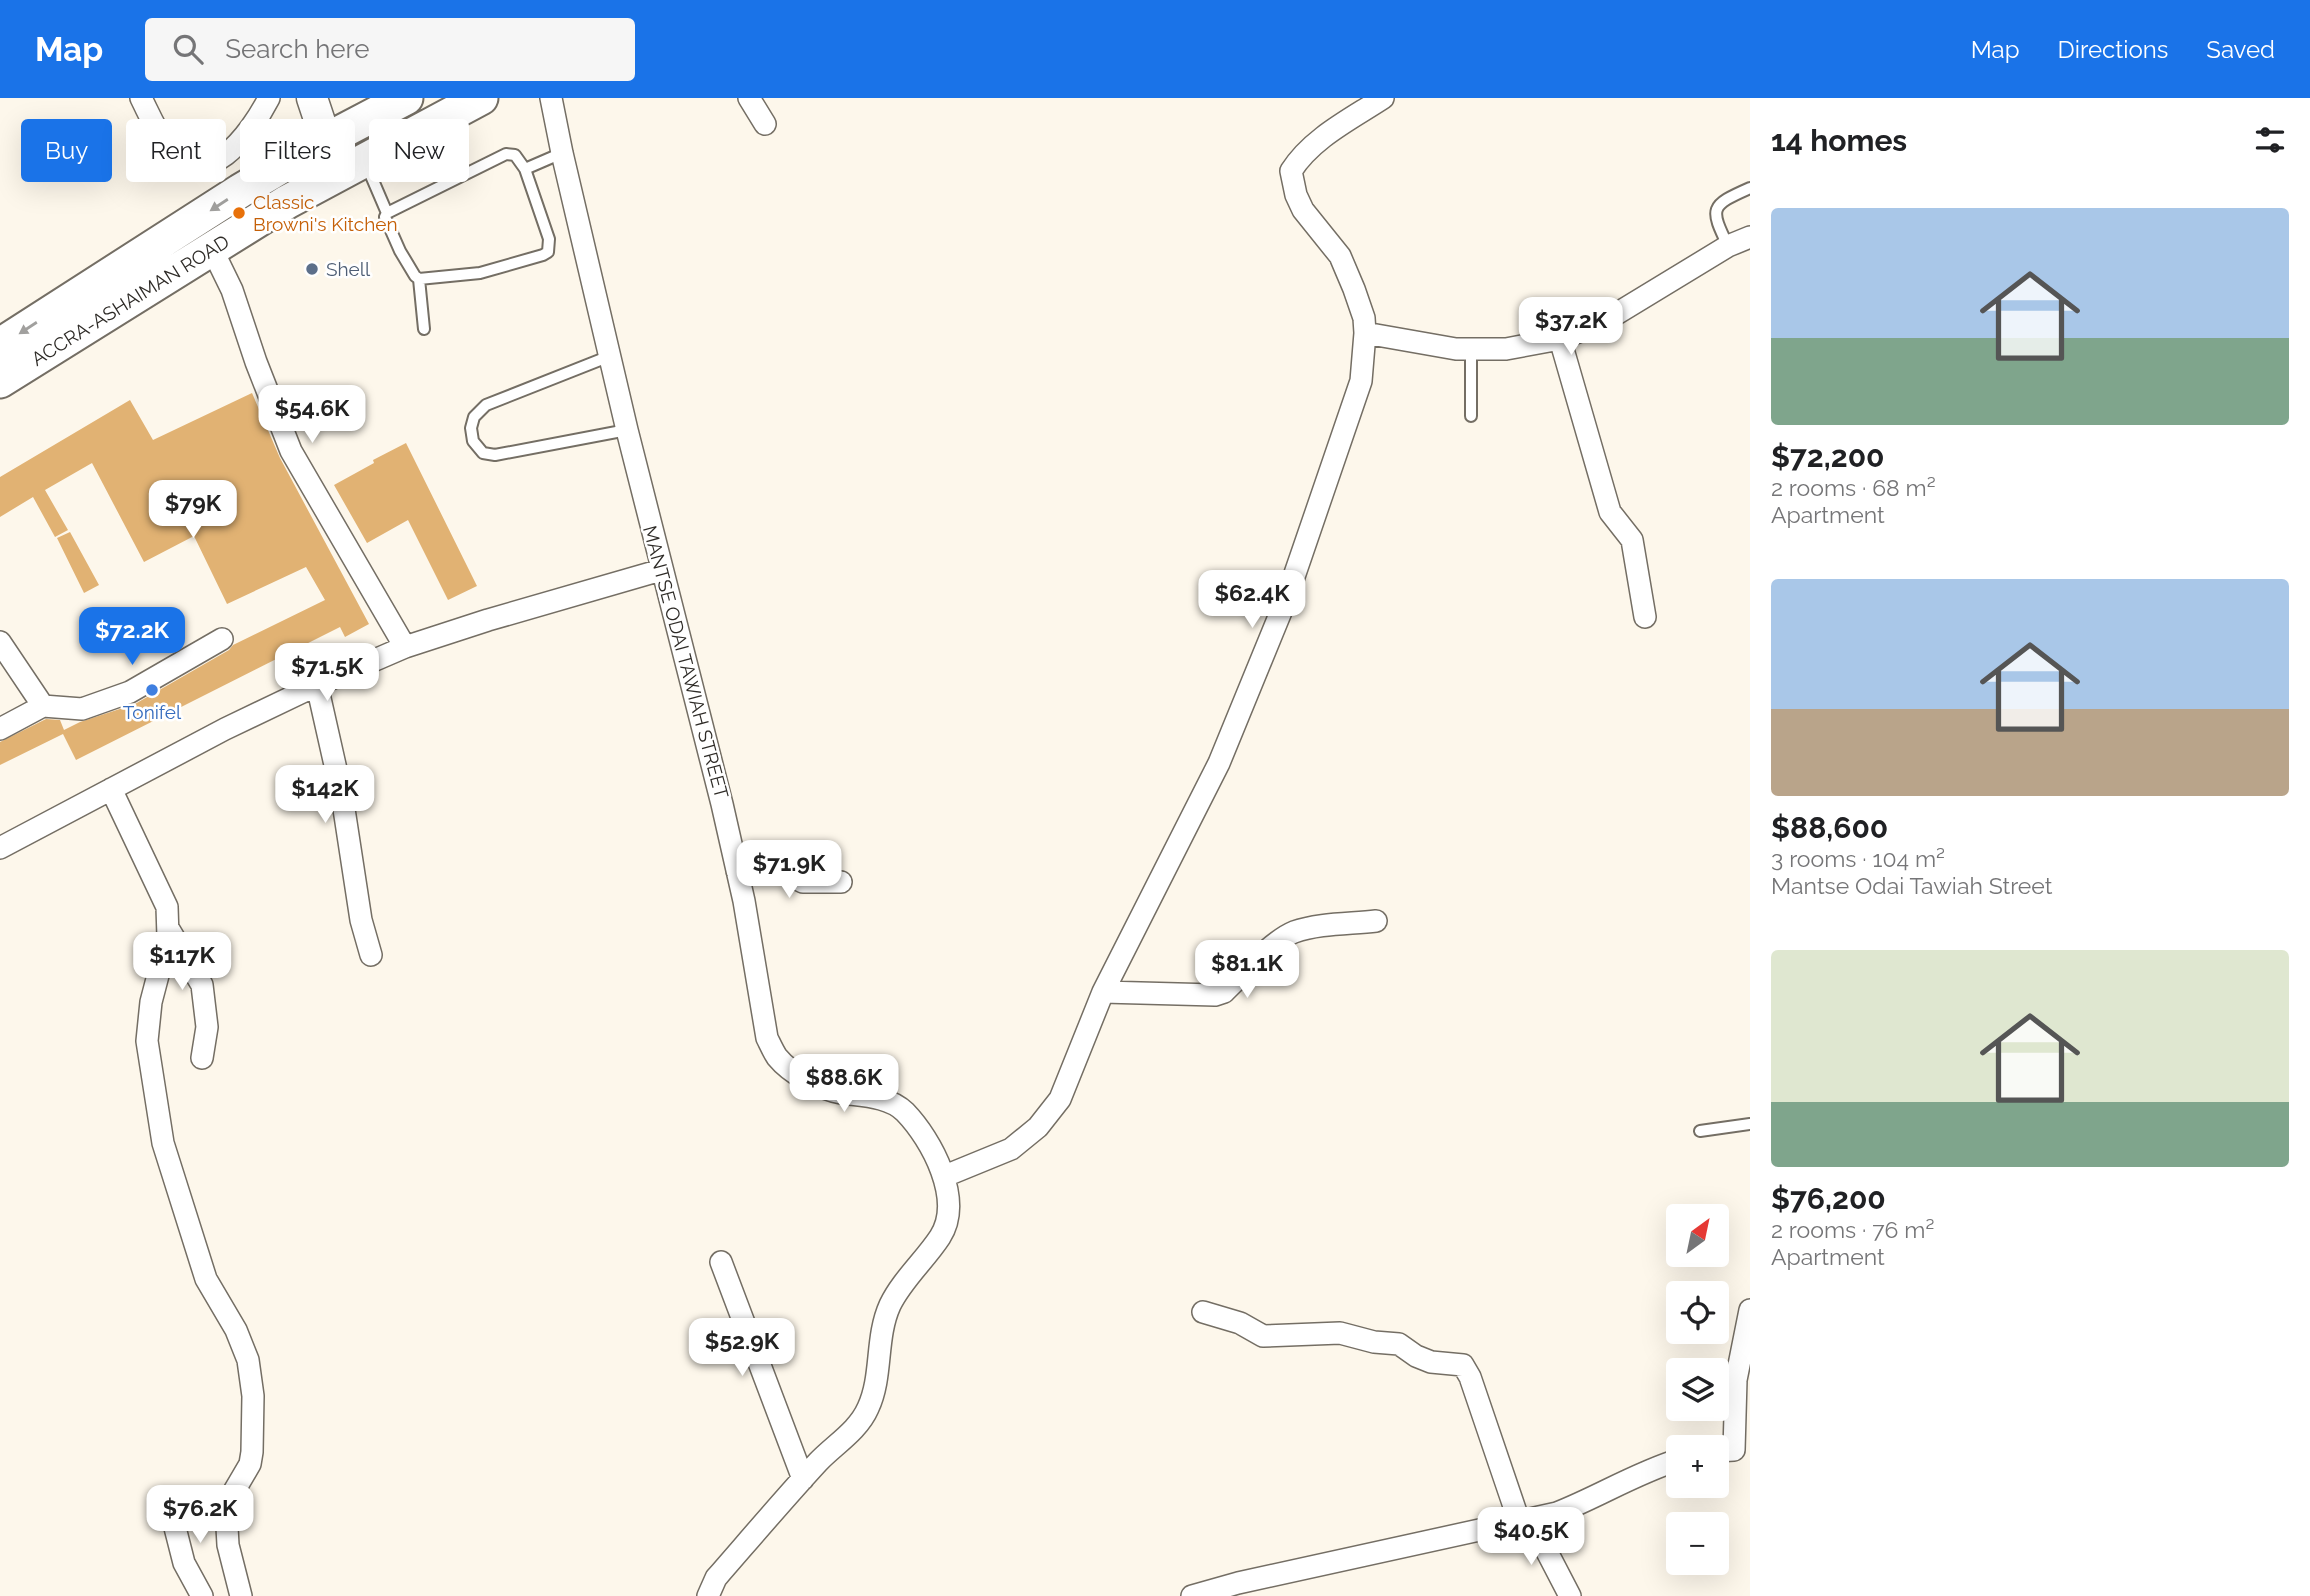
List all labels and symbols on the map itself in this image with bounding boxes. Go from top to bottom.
place label: Classic Browni's Kitchen [253,191,398,235]
one-way arrow [209,198,229,211]
marker: Classic Browni's Kitchen [231,205,247,221]
street label: ACCRA-ASHAIMAN ROAD [27,230,233,370]
place label: Shell [326,258,371,280]
marker: Shell [304,261,320,277]
pin: $37.2K [1514,298,1628,357]
one-way arrow [18,321,37,334]
pin: $54.6K [255,386,369,445]
pin: $79K [152,480,234,540]
street label: MANTSE ODAI TAWIAH STREET [639,523,733,801]
pin: $62.4K [1195,570,1309,630]
pin: $72.2K [75,608,189,667]
pin: $71.5K [270,644,384,703]
marker: Tonifel [144,682,160,698]
place label: Tonifel [123,701,182,723]
pin: $142K [276,766,374,825]
pin: $71.9K [732,840,846,900]
pin: $117K [133,932,231,992]
pin: $81.1K [1190,940,1304,1000]
pin: $88.6K [787,1054,901,1114]
north arrow [1666,1204,1729,1267]
pin: $52.9K [685,1318,799,1378]
pin: $76.2K [143,1486,257,1545]
pin: $40.5K [1474,1508,1588,1567]

